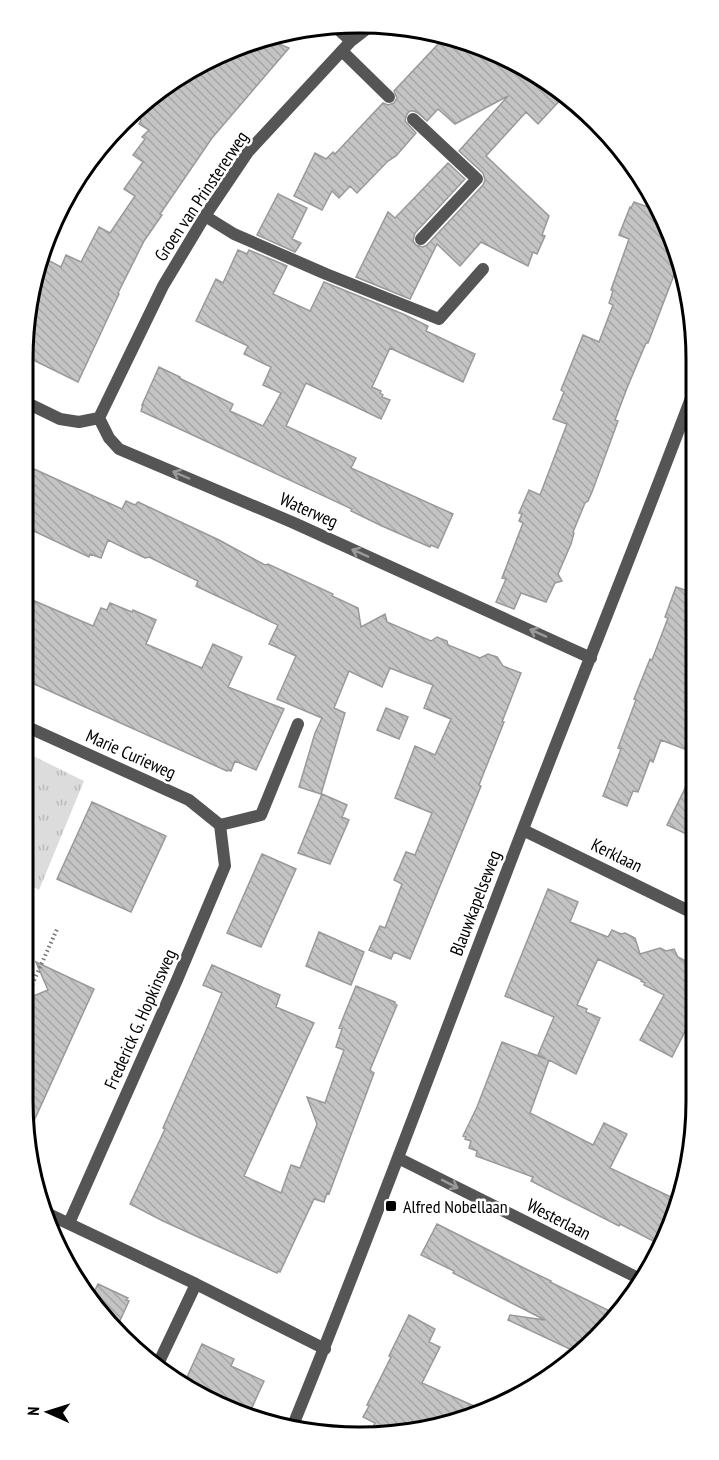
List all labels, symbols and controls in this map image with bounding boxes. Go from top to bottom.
street label: Groen van Prinstererweg [149,127,253,265]
one-way arrow [173,469,191,480]
street label: Waterweg [276,487,342,533]
one-way arrow [352,546,370,558]
one-way arrow [529,627,547,639]
street label: Marie Curieweg [82,724,180,784]
street label: Kerklaan [588,833,646,877]
street label: Blauwkapelseweg [444,847,506,959]
street label: Frederick G. Hopkinsweg [99,945,181,1093]
one-way arrow [441,1179,459,1191]
street label: Westerlaan [523,1193,595,1245]
place label: Alfred Nobellaan [403,1195,508,1218]
marker: Alfred Nobellaan [384,1199,398,1213]
north arrow [18,1382,78,1442]
text: N [23,1406,43,1416]

